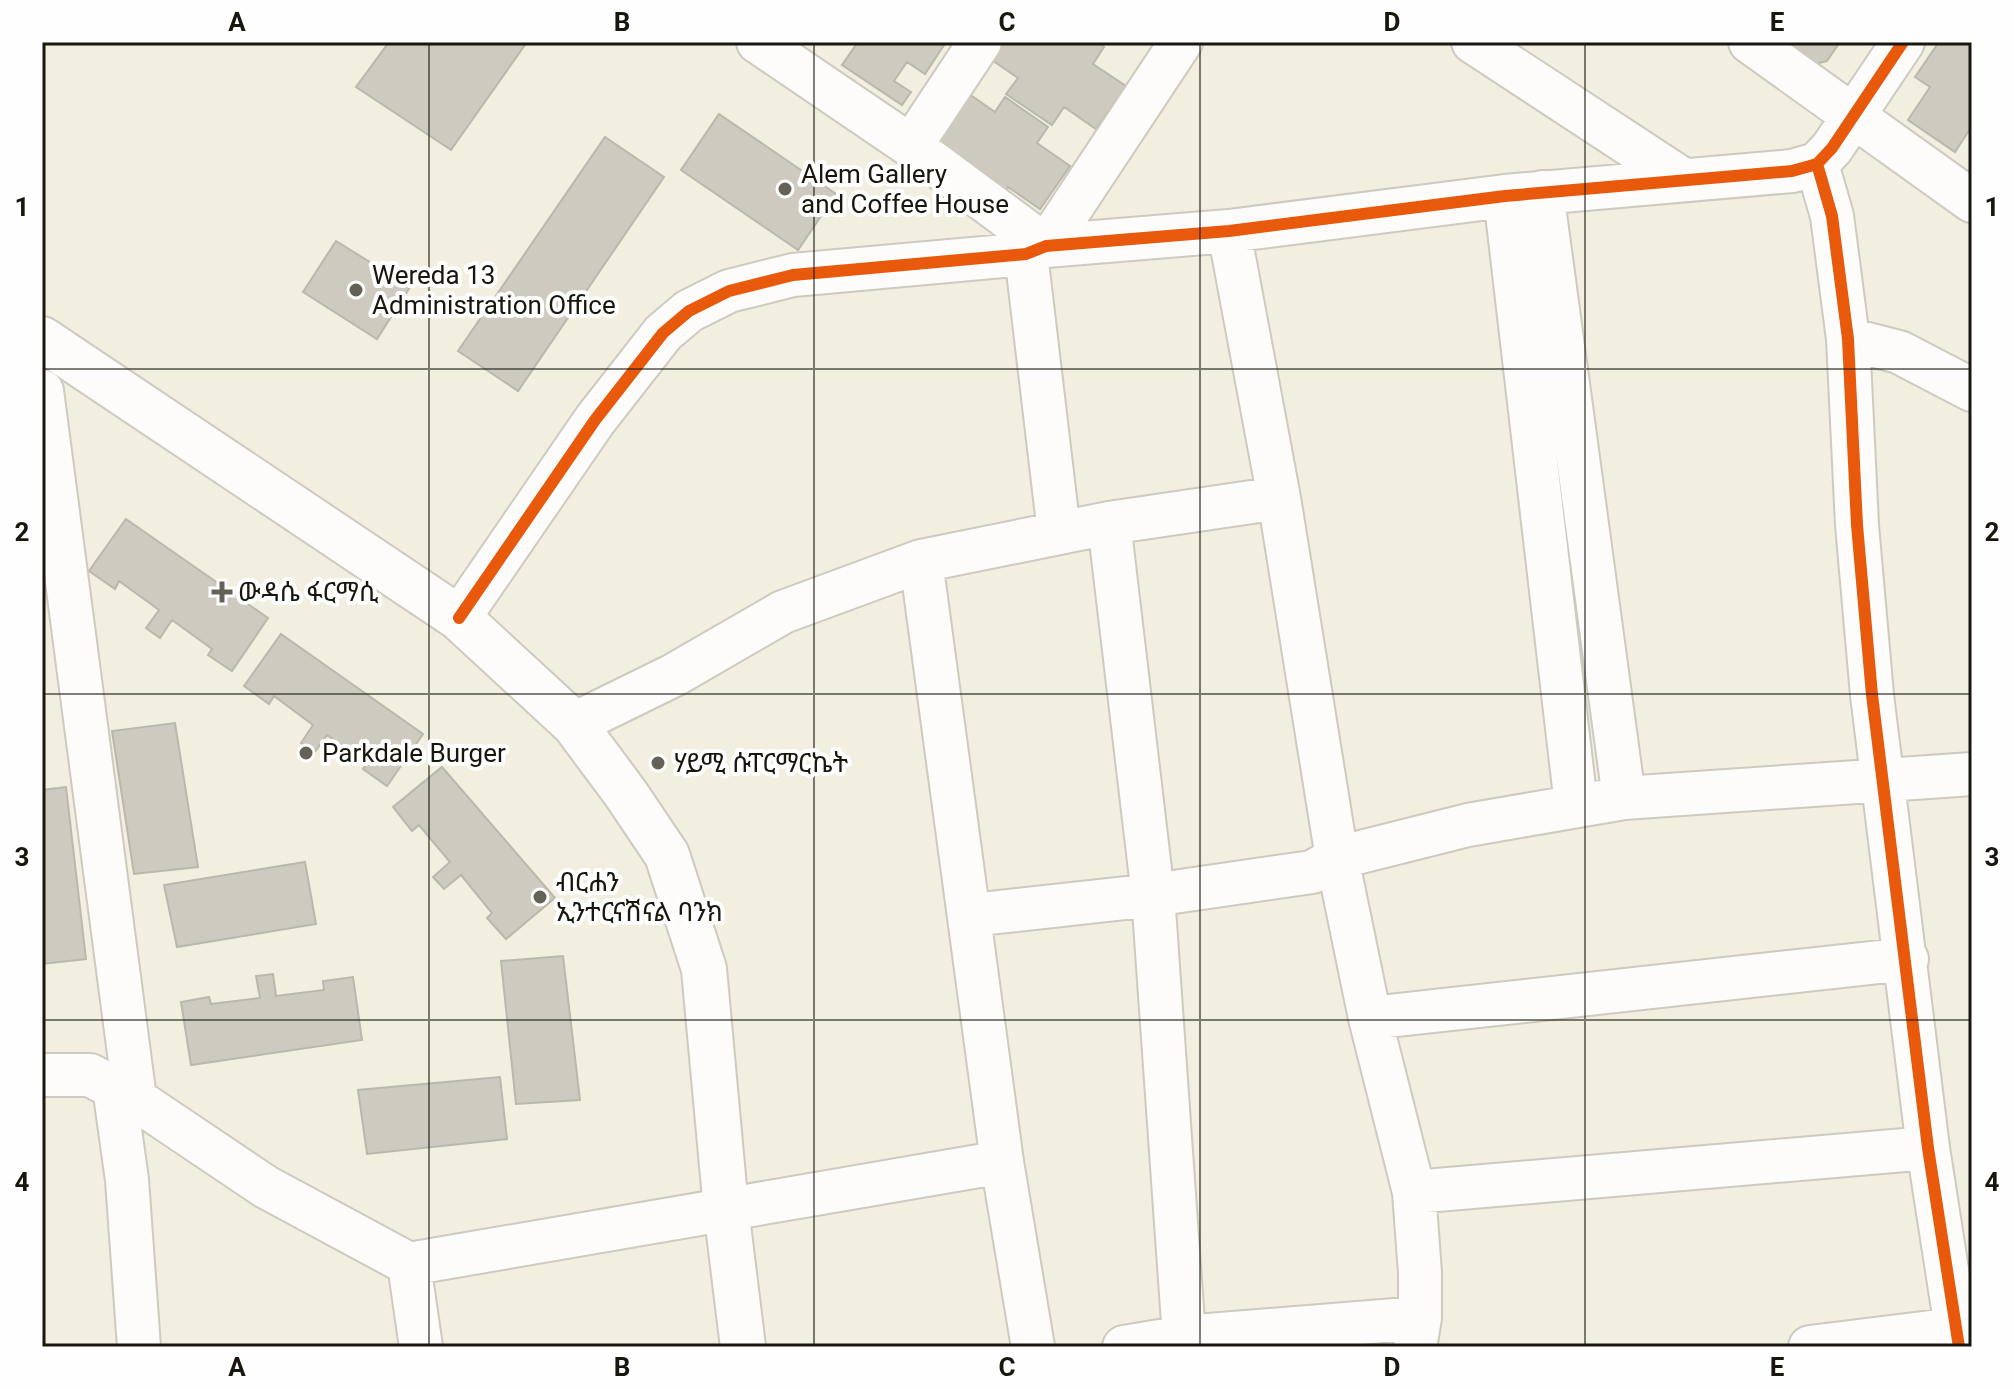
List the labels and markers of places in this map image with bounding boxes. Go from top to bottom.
place label: Alem Gallery and Coffee House [801,159,1009,219]
marker: Alem Gallery and Coffee House [776,180,794,198]
place label: Wereda 13 Administration Office [372,260,616,320]
marker: Wereda 13 Administration Office [347,281,365,299]
place label: ውዳሴ ፋርማሲ [238,577,378,607]
marker: ውዳሴ ፋርማሲ [213,583,231,601]
place label: Parkdale Burger [322,738,506,768]
marker: Parkdale Burger [297,744,315,762]
place label: ሃይሚ ሱፐርማርኬት [674,748,848,778]
marker: ሃይሚ ሱፐርማርኬት [649,754,667,772]
place label: ብርሐን ኢንተርናሽናል ባንክ [556,867,723,927]
marker: ብርሐን ኢንተርናሽናል ባንክ [531,888,549,906]

